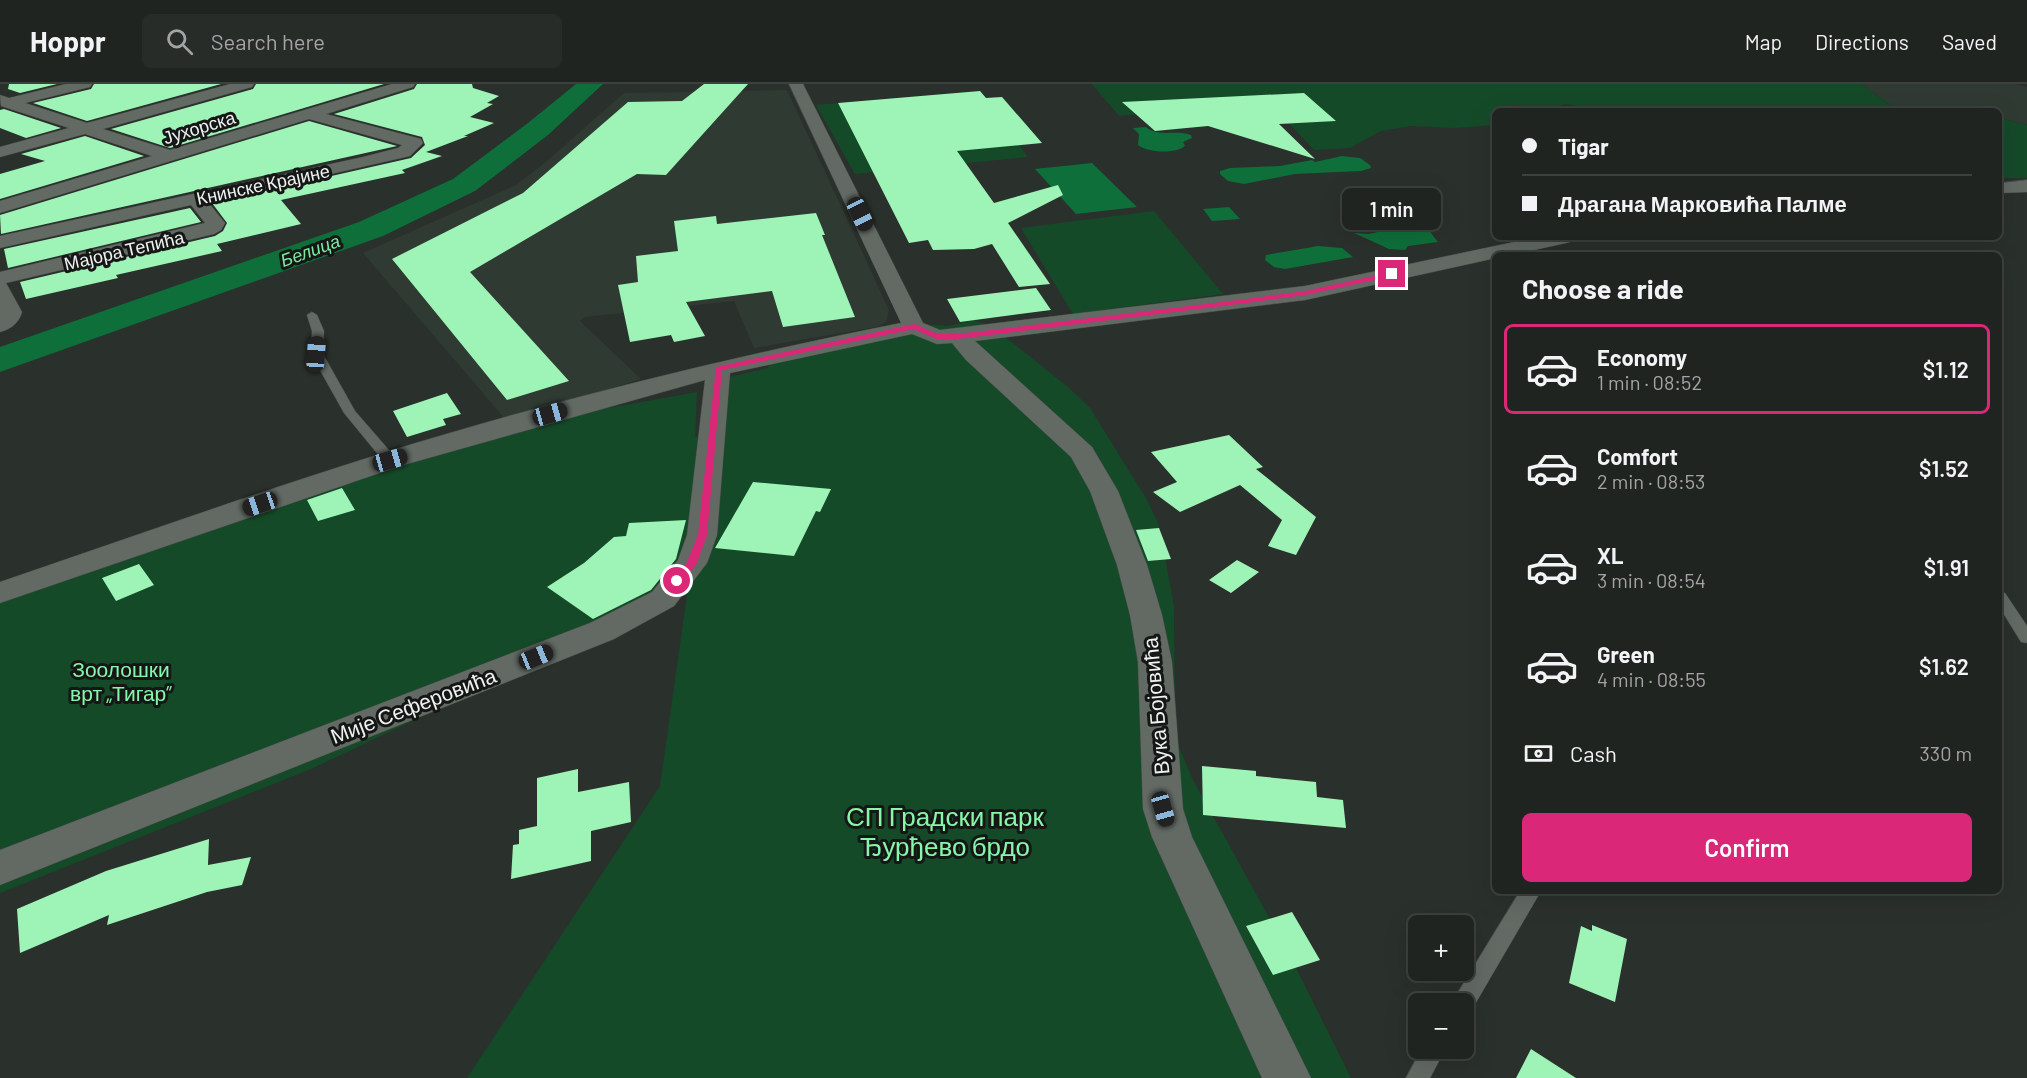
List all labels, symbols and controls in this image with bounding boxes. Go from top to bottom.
search box [142,14,562,68]
text: Hoppr [30,24,106,58]
icon: search [163,25,196,58]
text: Search here [211,28,325,54]
text: Map [1745,29,1782,54]
text: Directions [1815,29,1909,54]
text: Saved [1942,29,1997,54]
street label: Јухорска [160,105,239,148]
text: Tigar [1558,133,1609,159]
street label: Книнске Крајине [194,159,332,209]
callout: 1 min [1342,187,1442,229]
text: Драгана Марковића Палме [1558,190,1847,216]
car [844,194,876,234]
text: 1 min [1370,197,1413,221]
street label: Мајора Тепића [62,225,187,275]
water label: Белица [277,229,343,271]
route end [1378,260,1405,287]
text: Choose a ride [1522,272,1684,304]
car [306,335,326,373]
icon: car [1525,342,1579,396]
text: Economy [1597,344,1687,370]
text: $1.12 [1923,356,1969,382]
text: 1 min · 08:52 [1597,370,1702,394]
car [530,400,570,428]
icon: car [1525,441,1579,495]
text: Comfort [1597,443,1678,469]
car [370,446,410,474]
text: $1.52 [1919,455,1969,481]
text: 2 min · 08:53 [1597,469,1705,493]
car [240,490,280,518]
icon: car [1525,540,1579,594]
text: XL [1597,542,1623,568]
text: $1.91 [1924,554,1969,580]
route start [663,567,690,594]
text: 3 min · 08:54 [1597,568,1706,592]
street label: Вука Бојовића [1137,636,1173,776]
icon: car [1525,639,1579,693]
text: Green [1597,641,1655,667]
car [516,642,556,672]
text: $1.62 [1919,653,1969,679]
park label: Зоолошки врт „Тигар” [70,656,172,705]
street label: Мије Сеферовића [327,662,500,748]
text: 4 min · 08:55 [1597,667,1706,691]
icon: cash [1522,737,1555,770]
text: Cash [1570,740,1617,766]
text: 330 m [1920,741,1972,765]
car [1149,789,1177,829]
park label: СП Градски парк Ђурђево брдо [846,800,1045,861]
button: Confirm [1522,813,1972,882]
map controls [1408,915,1474,1059]
button: + [1408,915,1474,981]
button: − [1408,993,1474,1059]

